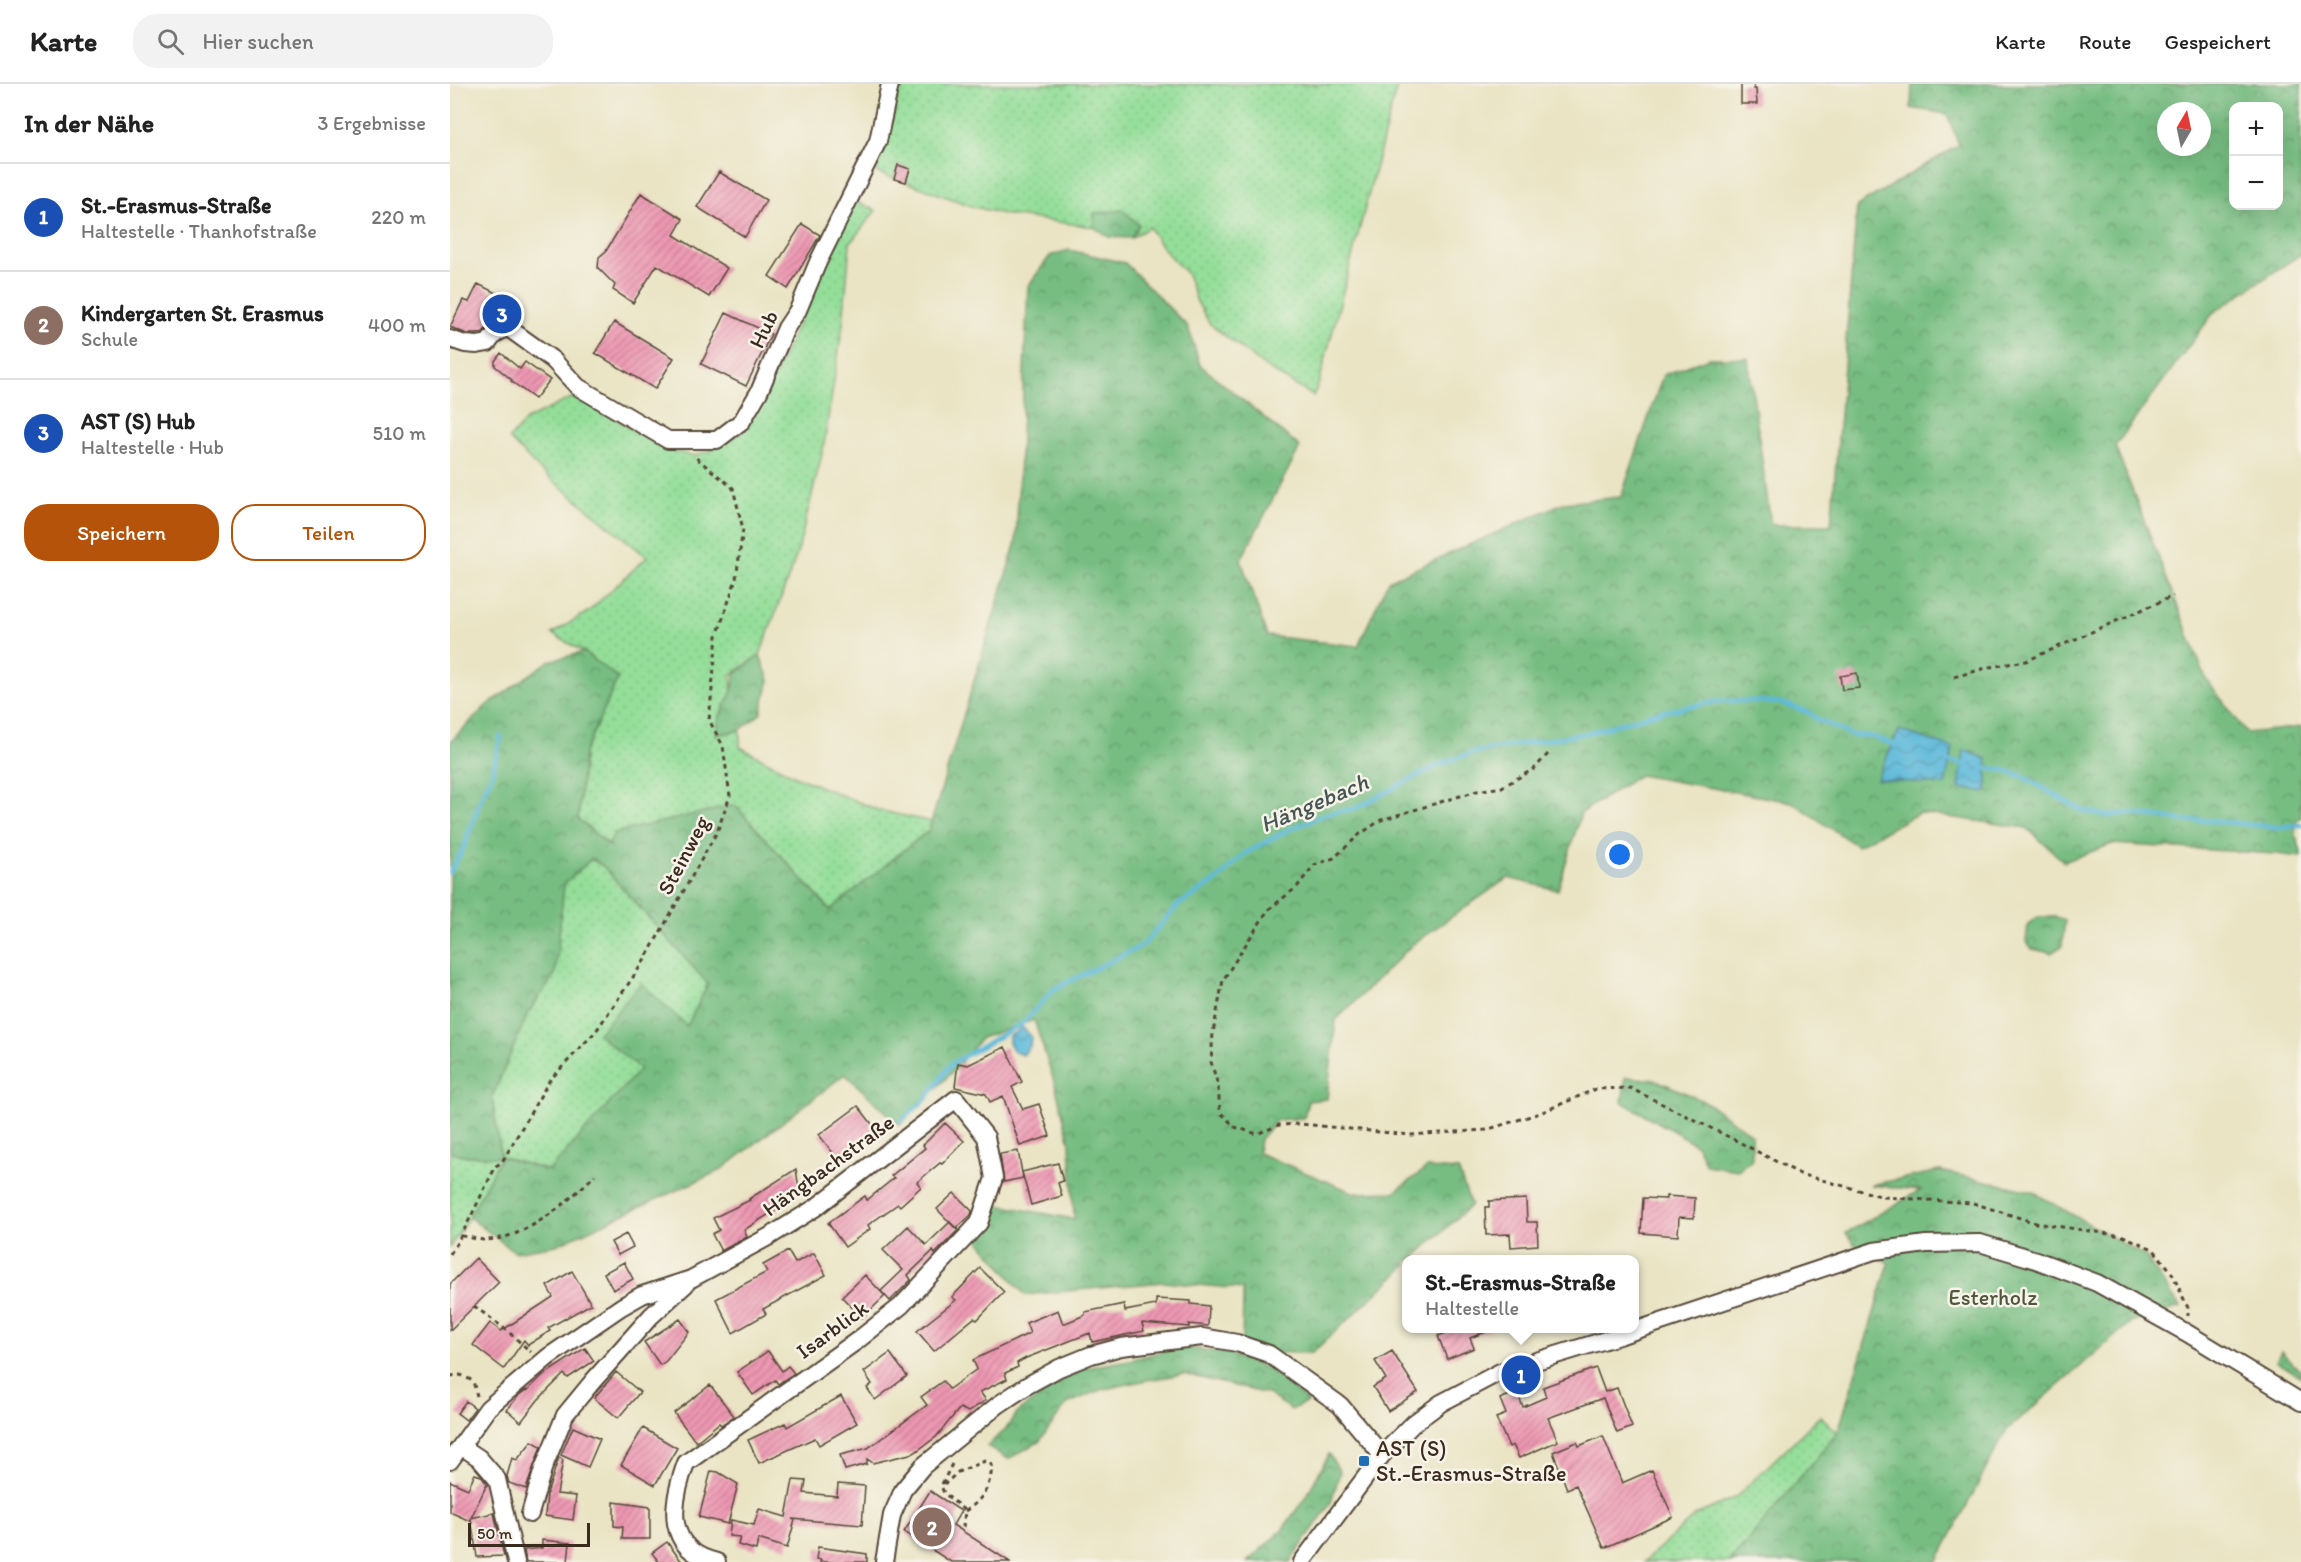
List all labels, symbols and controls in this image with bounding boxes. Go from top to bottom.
search box [133,14,553,68]
text: Karte [30,24,97,58]
icon: search [154,25,187,58]
text: Hier suchen [202,28,314,55]
text: Karte [1995,29,2046,54]
text: Route [2079,29,2132,54]
text: Gespeichert [2165,29,2271,54]
north arrow [2157,102,2211,156]
map controls [2229,102,2283,210]
button: + [2229,102,2283,156]
text: In der Nähe [24,107,154,139]
text: 3 Ergebnisse [318,111,426,135]
button: − [2229,156,2283,210]
text: St.-Erasmus-Straße [81,192,272,219]
text: 1 [39,205,48,229]
text: 220 m [371,205,426,229]
text: Haltestelle · Thanhofstraße [81,219,317,243]
pin: 3 [482,292,522,336]
text: Kindergarten St. Erasmus [81,300,324,327]
street label: Hub [743,306,784,353]
text: 2 [38,313,49,337]
text: 400 m [368,313,426,337]
text: Schule [81,327,138,351]
text: AST (S) Hub [81,408,195,435]
text: 3 [38,421,49,445]
text: 510 m [373,421,426,445]
text: Haltestelle · Hub [81,435,224,459]
button: Speichern [24,504,219,561]
button: Teilen [231,504,426,561]
water label: Hängebach [1256,767,1373,838]
street label: Steinweg [651,811,716,899]
your location [1605,840,1634,869]
street label: Hängbachstraße [757,1109,899,1222]
popup [1402,1255,1639,1333]
text: St.-Erasmus-Straße [1425,1269,1616,1296]
park label: Esterholz [1949,1284,2037,1311]
street label: Isarblick [791,1294,874,1365]
text: Haltestelle [1425,1296,1519,1320]
pin: 1 [1502,1352,1540,1398]
place label: AST (S) St.-Erasmus-Straße [1376,1435,1567,1487]
marker: AST (S) St.-Erasmus-Straße [1357,1454,1371,1468]
pin: 2 [912,1504,952,1550]
scale bar [468,1520,590,1548]
text: 50 m [477,1524,512,1543]

